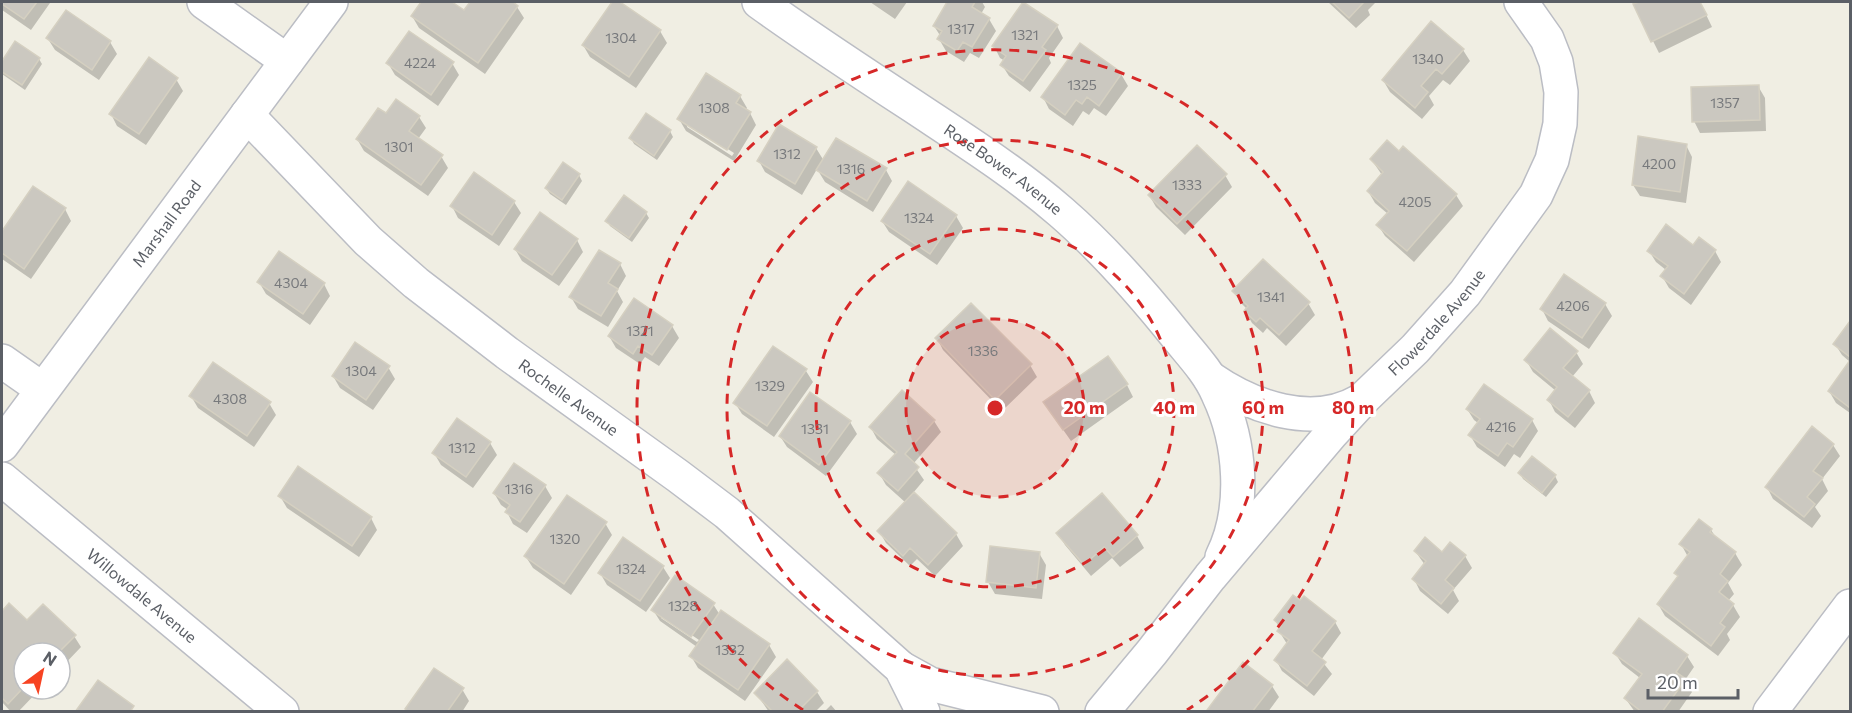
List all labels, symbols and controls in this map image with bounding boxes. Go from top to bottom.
house number: 1317 [947,20,975,37]
house number: 1321 [1011,26,1039,43]
house number: 1304 [605,29,637,46]
house number: 1340 [1412,50,1444,67]
house number: 4224 [404,54,437,71]
house number: 1325 [1067,76,1097,93]
house number: 1357 [1710,94,1740,111]
house number: 1308 [698,99,730,116]
street label: Rose Bower Avenue [941,119,1067,218]
house number: 1301 [384,138,414,155]
house number: 1312 [773,145,801,162]
house number: 4200 [1642,155,1676,172]
house number: 1316 [837,160,865,177]
street label: Marshall Road [128,176,205,270]
house number: 1333 [1172,176,1202,193]
house number: 4205 [1398,193,1432,210]
house number: 1324 [904,209,935,226]
street label: Flowerdale Avenue [1384,265,1488,379]
house number: 4304 [274,274,309,291]
house number: 1341 [1257,288,1285,305]
house number: 4206 [1556,297,1590,314]
house number: 1321 [626,322,654,339]
house number: 1336 [968,342,998,359]
street label: Rochelle Avenue [515,355,622,439]
house number: 1304 [345,362,377,379]
house number: 1329 [755,377,785,394]
house number: 4308 [213,390,247,407]
text: 20 m [1063,396,1105,418]
text: 40 m [1153,396,1195,418]
text: 60 m [1242,396,1284,418]
text: 80 m [1332,396,1374,418]
centre of rings [985,398,1005,418]
house number: 4216 [1486,418,1516,435]
house number: 1331 [801,420,829,437]
house number: 1312 [448,439,476,456]
house number: 1316 [505,480,533,497]
house number: 1320 [550,530,580,547]
street label: Willowdale Avenue [83,544,201,646]
house number: 1324 [616,560,647,577]
house number: 1328 [668,597,698,614]
north arrow [12,641,72,701]
house number: 1332 [715,641,745,658]
text: N [40,647,61,669]
scale bar [1648,662,1738,700]
text: 20 m [1657,671,1698,693]

